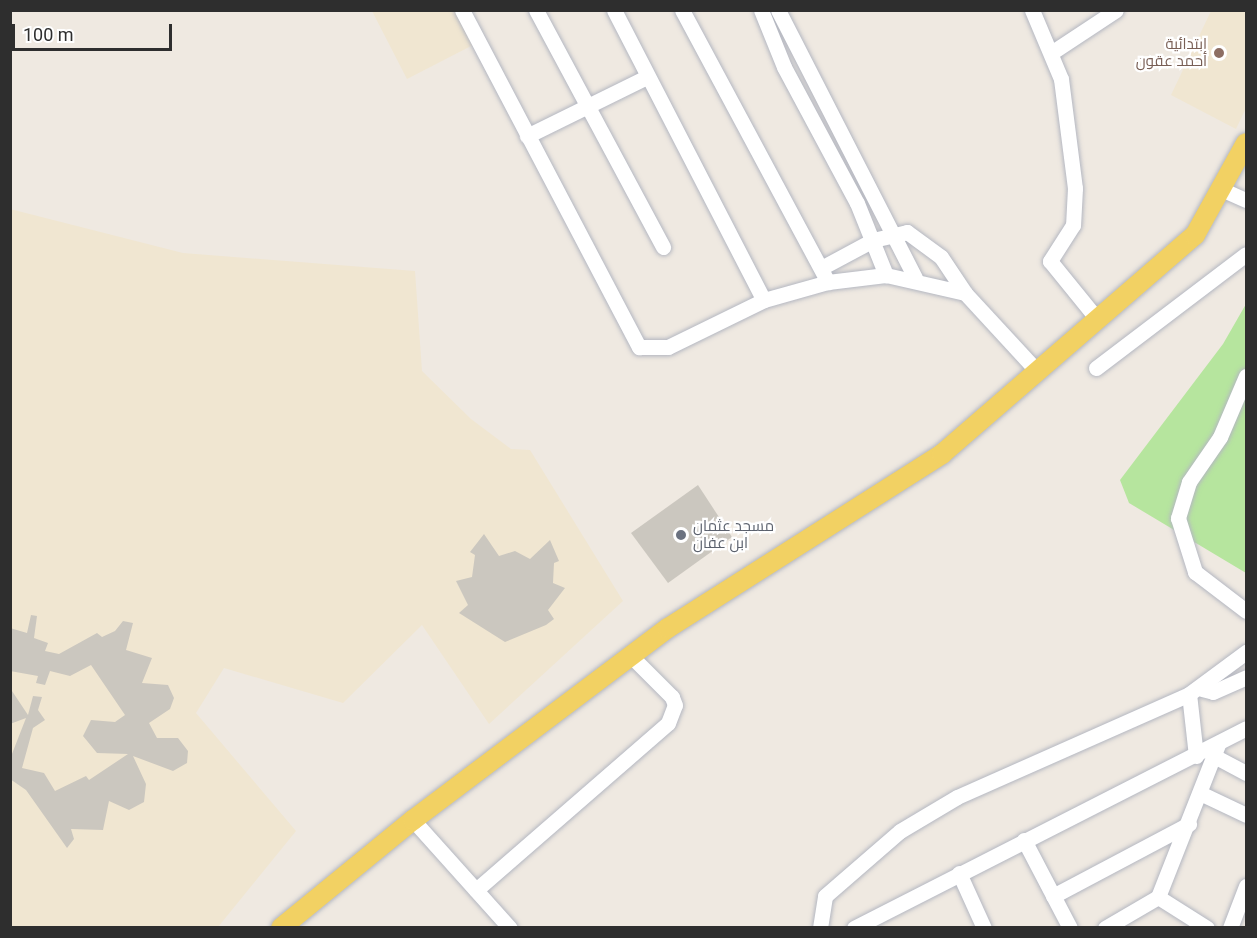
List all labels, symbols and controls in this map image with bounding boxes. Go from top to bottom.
scale bar [15,12,176,50]
text: 100 m [23,24,74,45]
place label: ابتدائية أحمد عقون [1136,35,1207,70]
marker: ابتدائية أحمد عقون [1212,46,1226,60]
place label: مسجد عثمان ابن عفان [693,517,774,552]
marker: مسجد عثمان ابن عفان [674,528,688,542]

